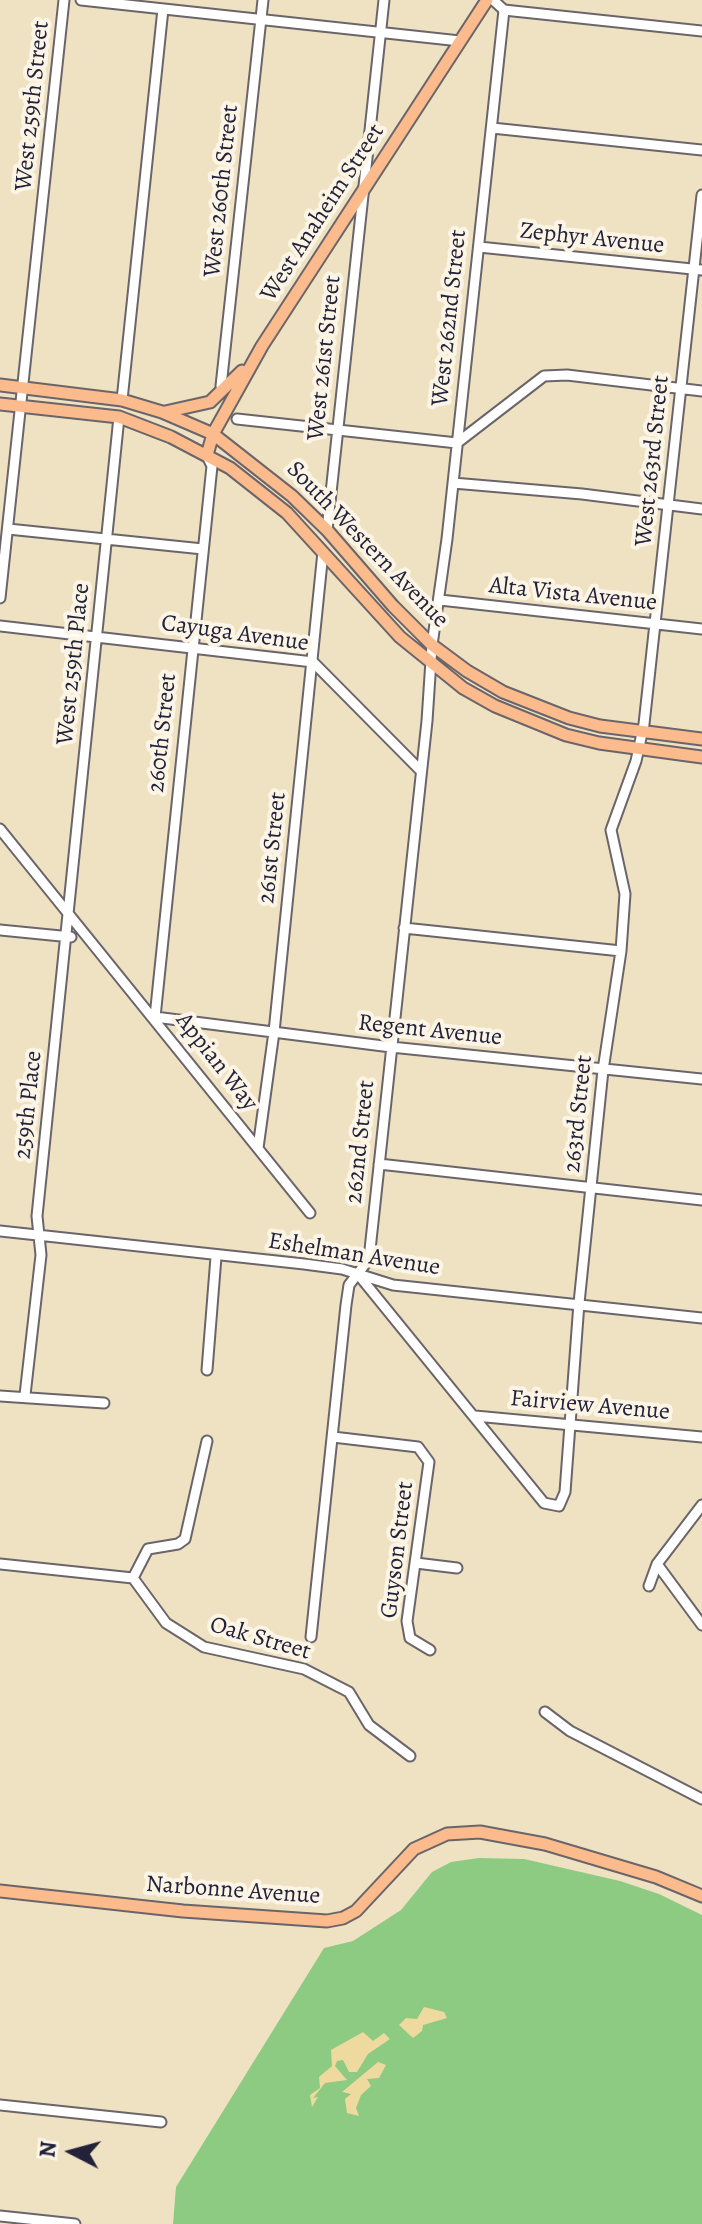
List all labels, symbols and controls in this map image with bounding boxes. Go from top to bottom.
street label: West 259th Street [10,20,56,192]
street label: West 260th Street [199,103,245,279]
street label: West Anaheim Street [255,119,391,307]
street label: Zephyr Avenue [518,217,666,261]
street label: West 262nd Street [426,228,474,408]
street label: West 261st Street [302,274,348,442]
street label: West 263rd Street [630,374,676,548]
street label: South Western Avenue [280,456,454,634]
street label: Alta Vista Avenue [488,572,658,618]
street label: West 259th Place [51,582,97,746]
street label: Cayuga Avenue [159,609,311,659]
street label: 260th Street [142,672,184,794]
street label: 261st Street [253,791,293,905]
street label: Appian Way [169,1007,263,1117]
street label: Regent Avenue [357,1009,503,1053]
street label: 259th Place [9,1049,49,1161]
street label: 263rd Street [559,1054,599,1174]
street label: 262nd Street [340,1079,382,1205]
street label: Eshelman Avenue [266,1227,442,1283]
street label: Fairview Avenue [509,1385,671,1427]
street label: Guyson Street [375,1480,421,1620]
street label: Oak Street [206,1611,314,1667]
street label: Narbonne Avenue [145,1871,321,1911]
north arrow [32,2112,112,2192]
text: N [32,2140,64,2159]

